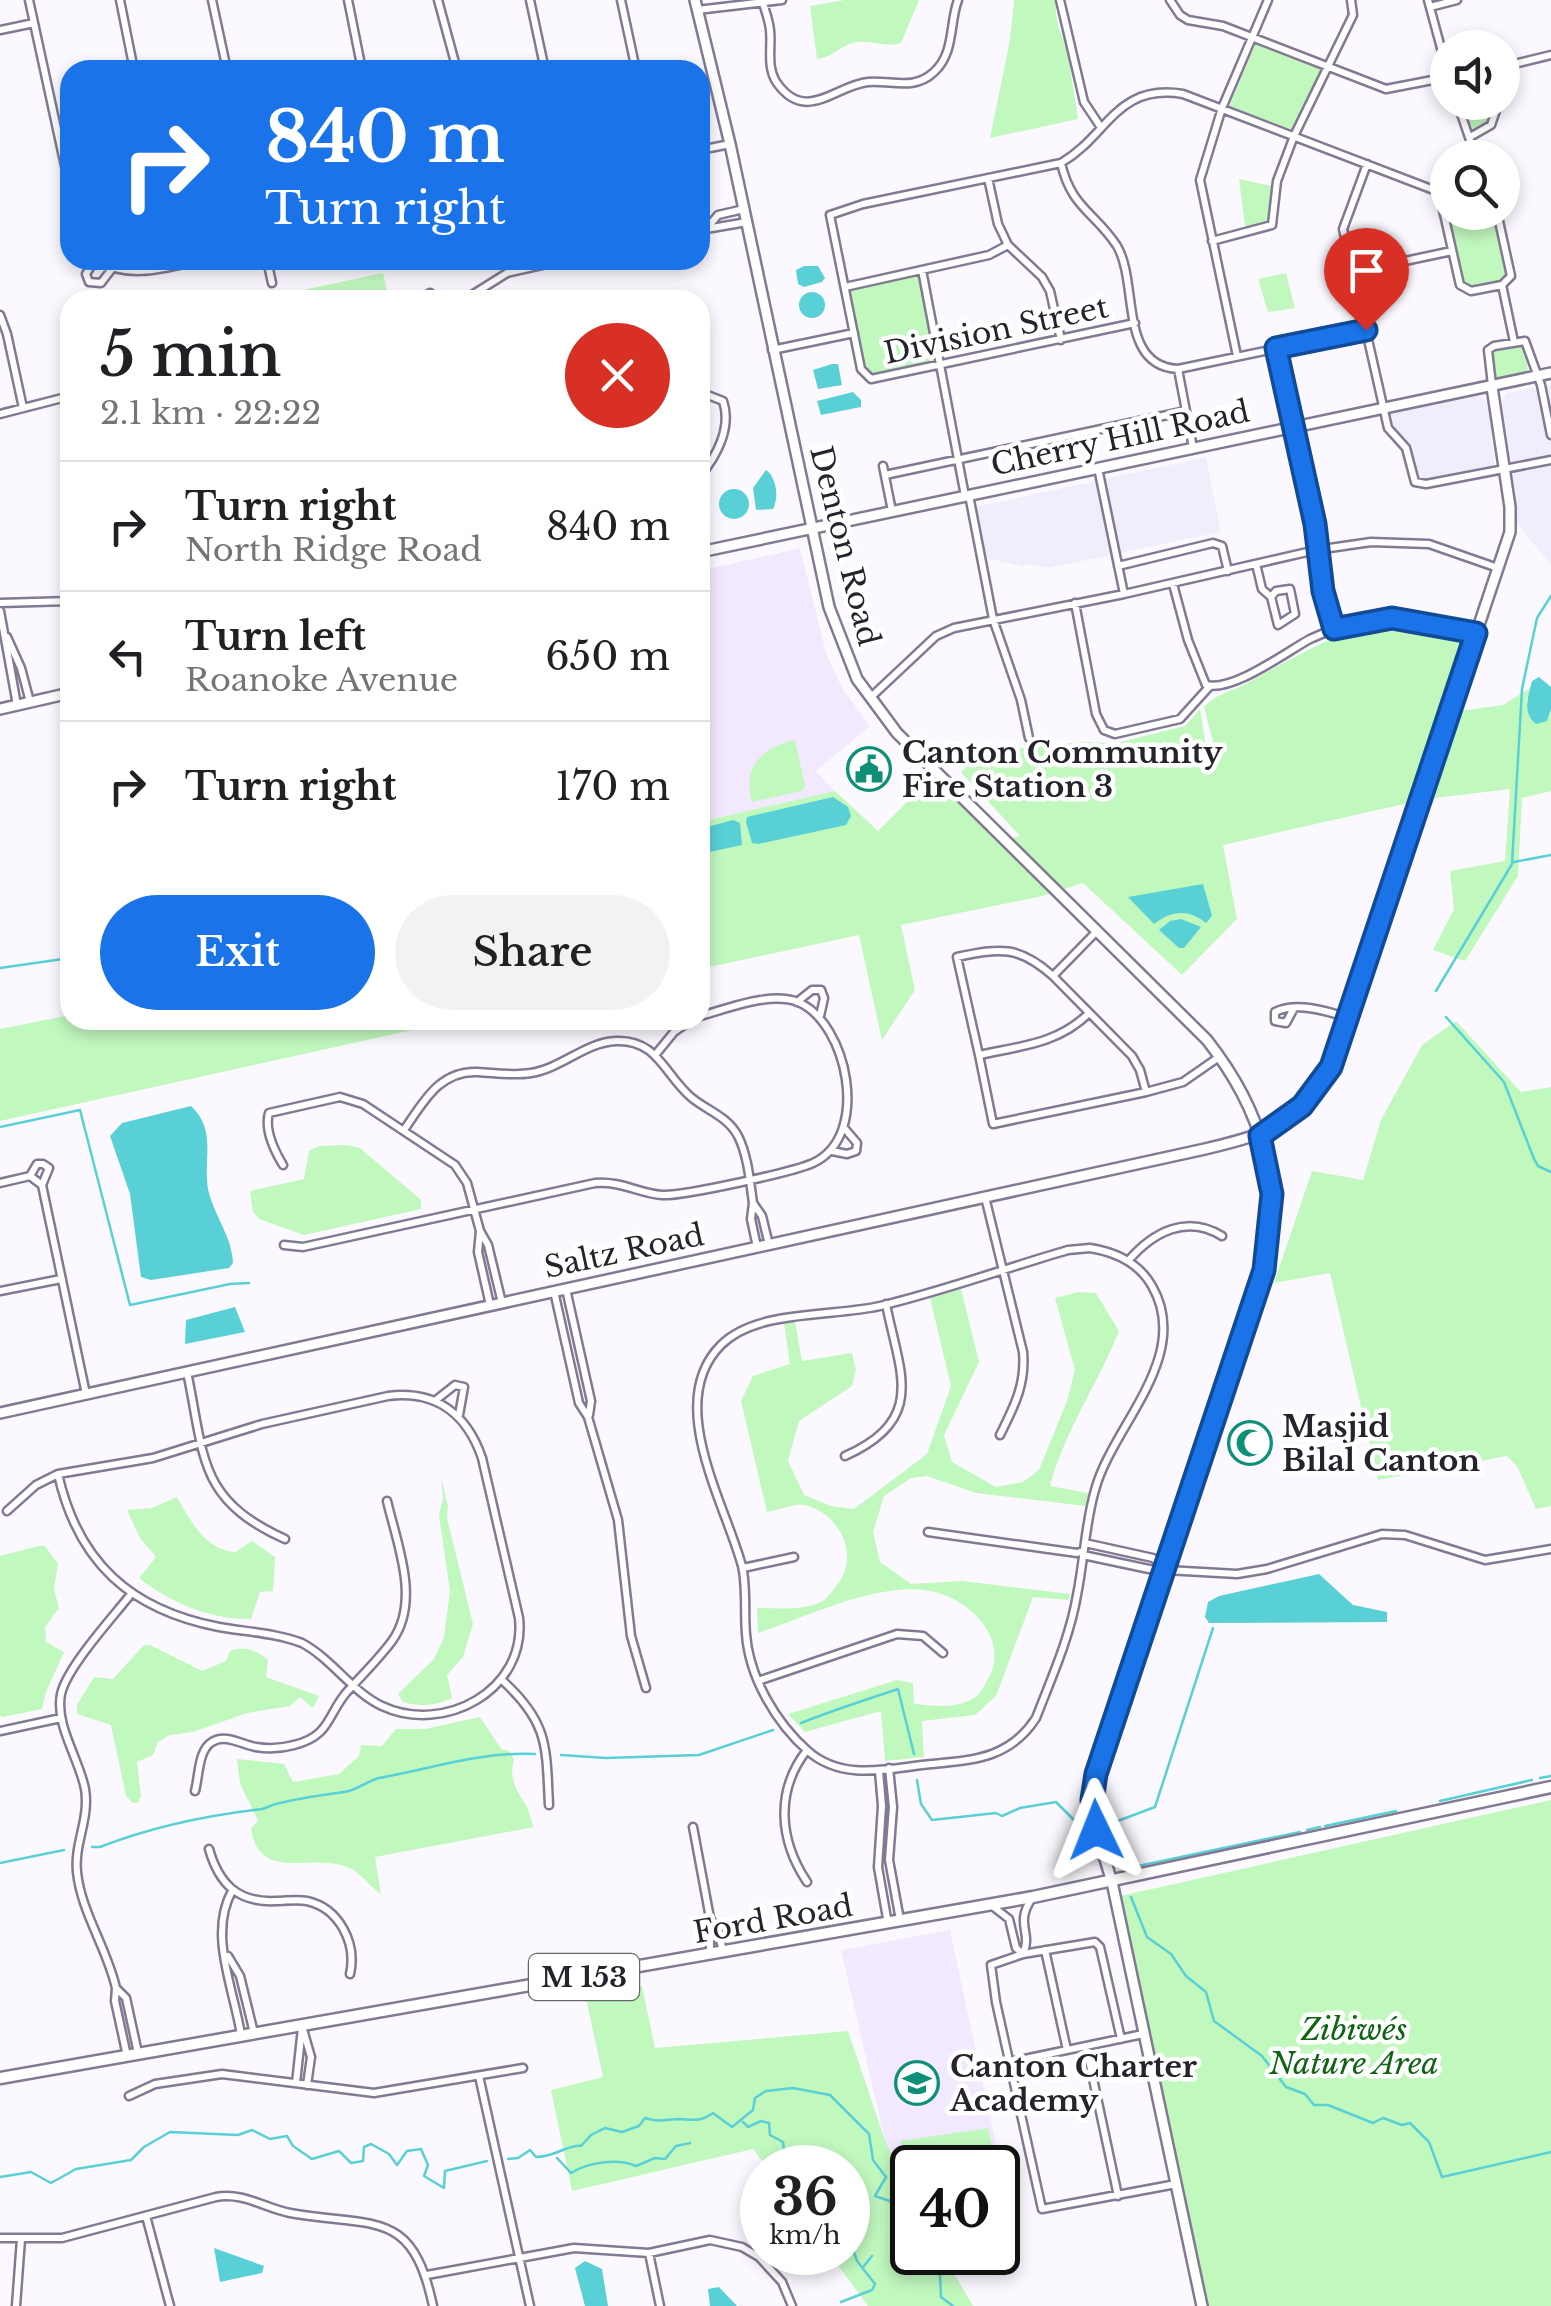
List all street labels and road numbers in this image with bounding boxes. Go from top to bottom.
street label: Division Street [881,288,1112,372]
street label: Cherry Hill Road [987,393,1253,483]
street label: Denton Road [802,442,888,650]
street label: Saltz Road [541,1216,707,1286]
street label: Ford Road [690,1887,856,1951]
road number: M 153 [529,1954,639,2000]

